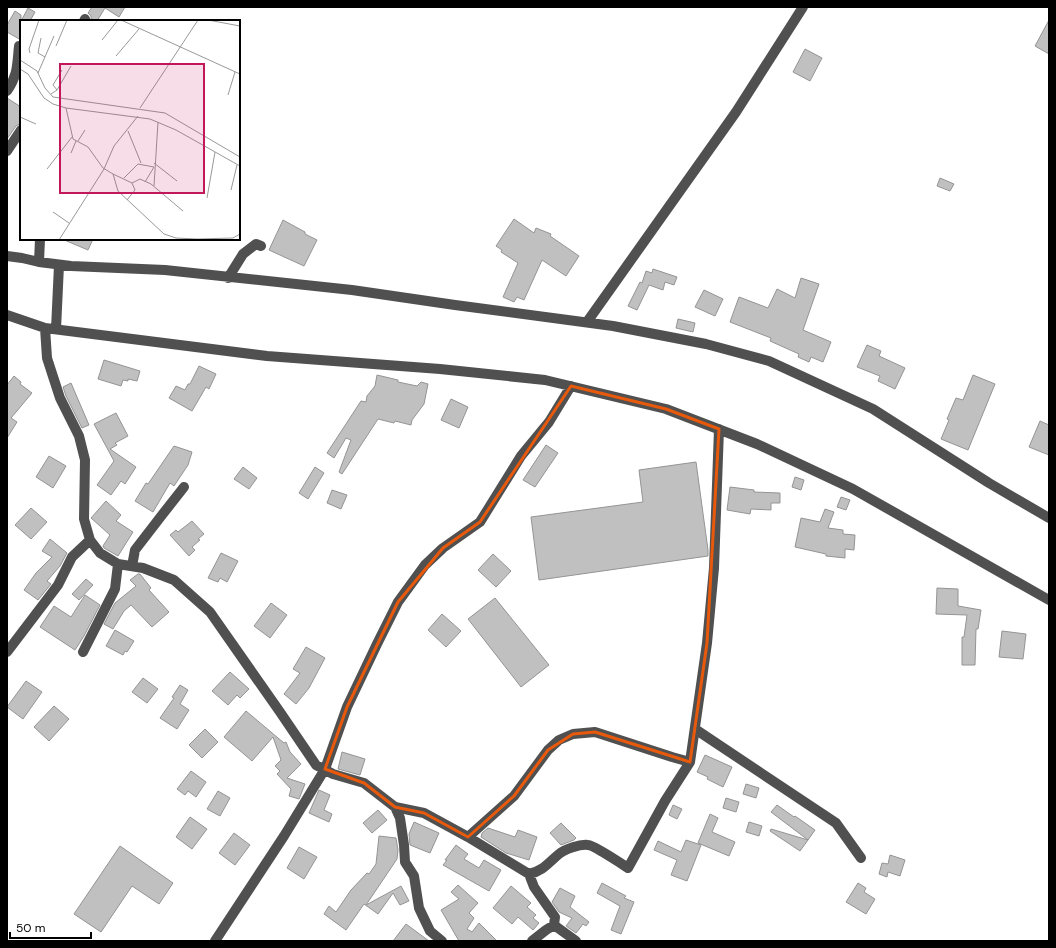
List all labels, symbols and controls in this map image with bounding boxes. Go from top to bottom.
inset map [20,20,240,240]
scale bar [10,914,91,940]
text: 50 m [16,920,45,936]

